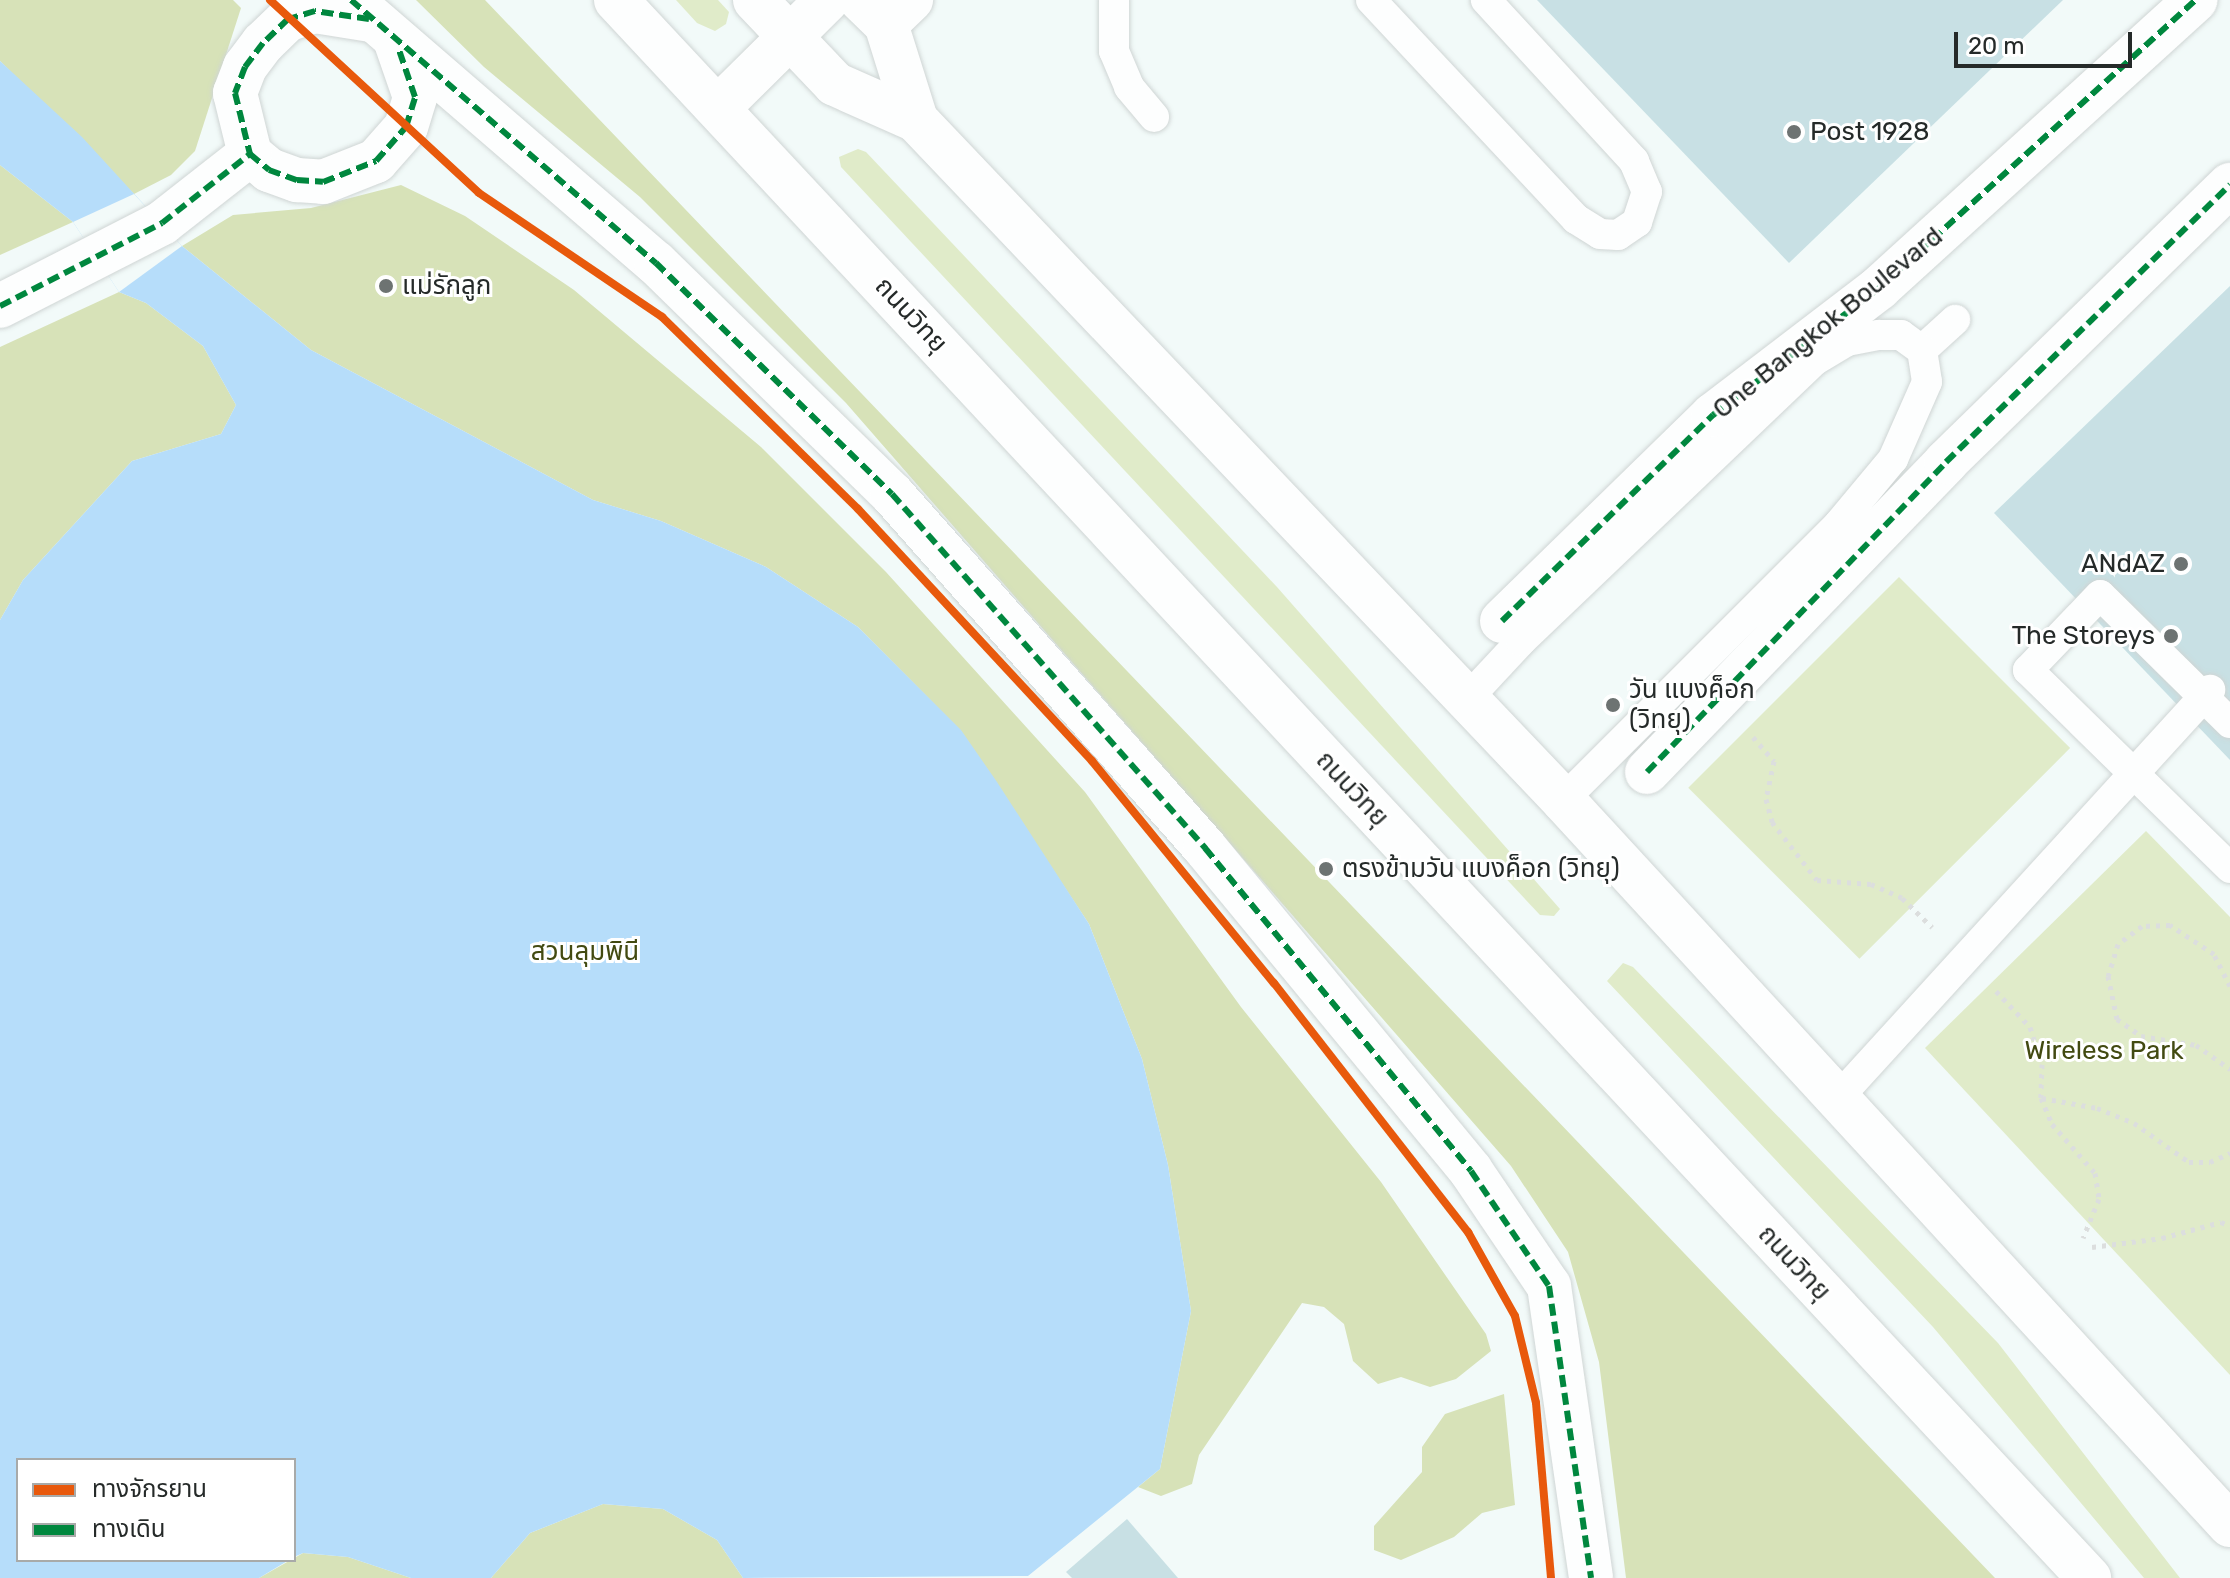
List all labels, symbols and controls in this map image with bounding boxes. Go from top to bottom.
scale bar [1958,16,2136,66]
text: 20 m [1968,32,2025,60]
place label: Post 1928 [1810,116,1930,148]
marker: Post 1928 [1785,123,1803,141]
street label: One Bangkok Boulevard [1707,221,1949,425]
place label: แม่รักลูก [402,270,491,302]
street label: ถนนวิทยุ [868,271,954,359]
marker: แม่รักลูก [377,277,395,295]
place label: ANdAZ [2081,548,2165,580]
marker: ANdAZ [2172,555,2190,573]
place label: The Storeys [2012,620,2155,652]
marker: The Storeys [2162,627,2180,645]
place label: วัน แบงค็อก (วิทยุ) [1629,674,1755,736]
marker: วัน แบงค็อก (วิทยุ) [1604,696,1622,714]
street label: ถนนวิทยุ [1309,745,1395,833]
place label: ตรงข้ามวัน แบงค็อก (วิทยุ) [1342,853,1620,885]
marker: ตรงข้ามวัน แบงค็อก (วิทยุ) [1317,860,1335,878]
park label: สวนลุมพินี [531,936,639,968]
park label: Wireless Park [2024,1035,2184,1067]
street label: ถนนวิทยุ [1751,1219,1837,1307]
legend [16,1458,296,1562]
text: ทางจักรยาน [92,1475,207,1503]
text: ทางเดิน [92,1515,166,1543]

